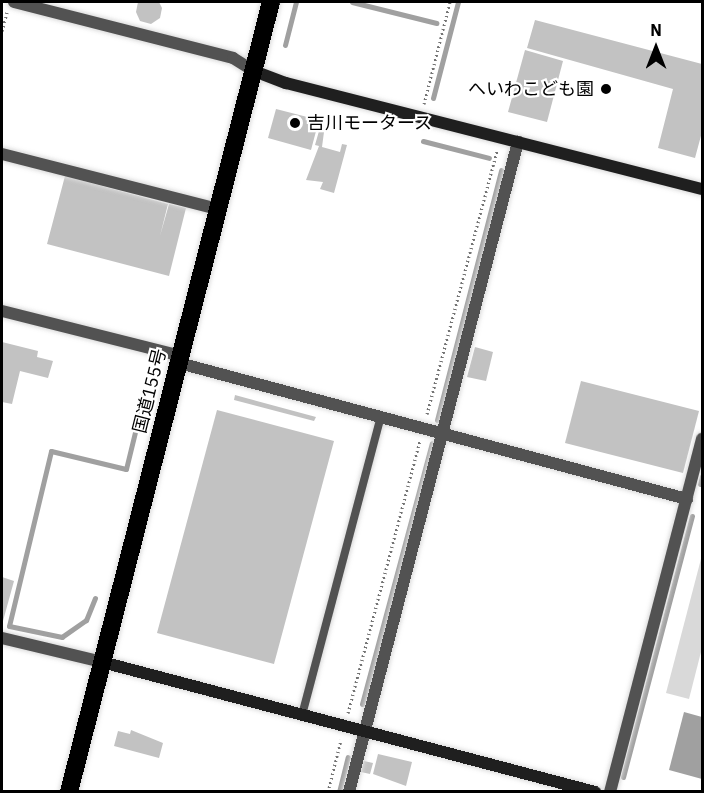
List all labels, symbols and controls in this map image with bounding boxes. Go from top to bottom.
north arrow [626,18,686,78]
text: N [650,20,662,40]
place label: へいわこども園 [468,78,594,100]
marker: へいわこども園 [599,82,613,96]
place label: 吉川モータース [307,112,433,134]
marker: 吉川モータース [288,116,302,130]
street label: 国道155号 [129,346,171,436]

